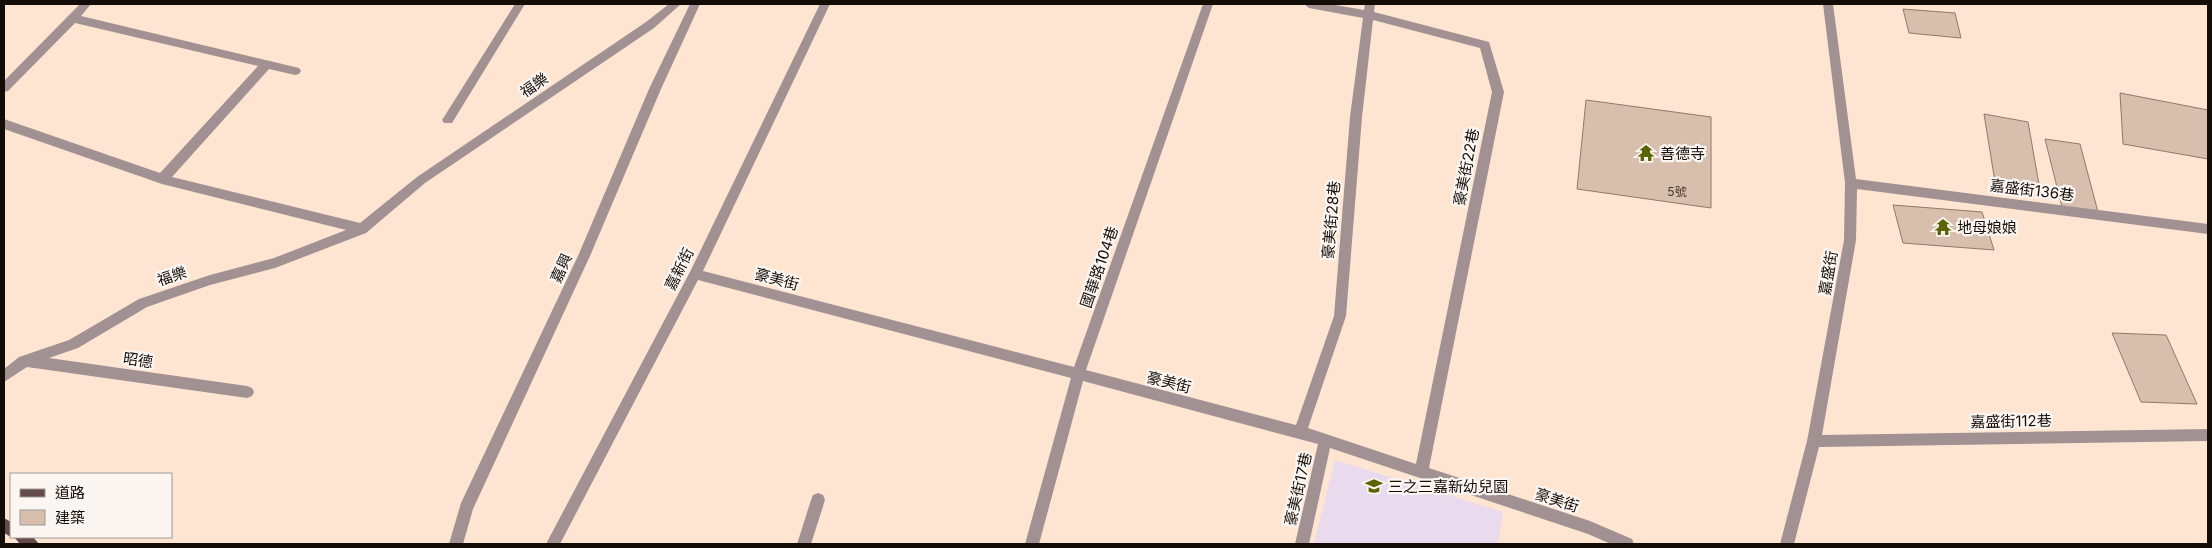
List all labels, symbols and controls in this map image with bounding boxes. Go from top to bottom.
street label: 福樂 [516,69,552,101]
street label: 豪美街22巷 [1449,127,1483,207]
temple icon: 善德寺 [1636,143,1656,163]
place label: 善德寺 [1660,144,1705,163]
street label: 嘉盛街136巷 [1989,175,2075,205]
street label: 豪美街28巷 [1318,180,1344,260]
house number: 5號 [1667,184,1687,199]
temple icon: 地母娘娘 [1933,217,1953,237]
place label: 地母娘娘 [1957,218,2017,237]
street label: 國華路104巷 [1076,224,1122,310]
street label: 嘉新街 [660,245,698,293]
street label: 嘉盛街 [1815,249,1841,297]
street label: 嘉興 [546,250,576,286]
street label: 福樂 [155,262,189,290]
street label: 豪美街 [753,264,801,294]
street label: 昭德 [122,349,154,371]
street label: 豪美街 [1145,367,1193,397]
street label: 嘉盛街112巷 [1970,411,2052,431]
street label: 豪美街17巷 [1280,451,1316,527]
legend [10,473,172,538]
school or university icon: 三之三嘉新幼兒園 [1364,476,1384,496]
place label: 三之三嘉新幼兒園 [1388,477,1508,496]
text: 道路 [55,483,85,502]
street label: 豪美街 [1533,484,1581,516]
text: 建築 [55,508,85,527]

